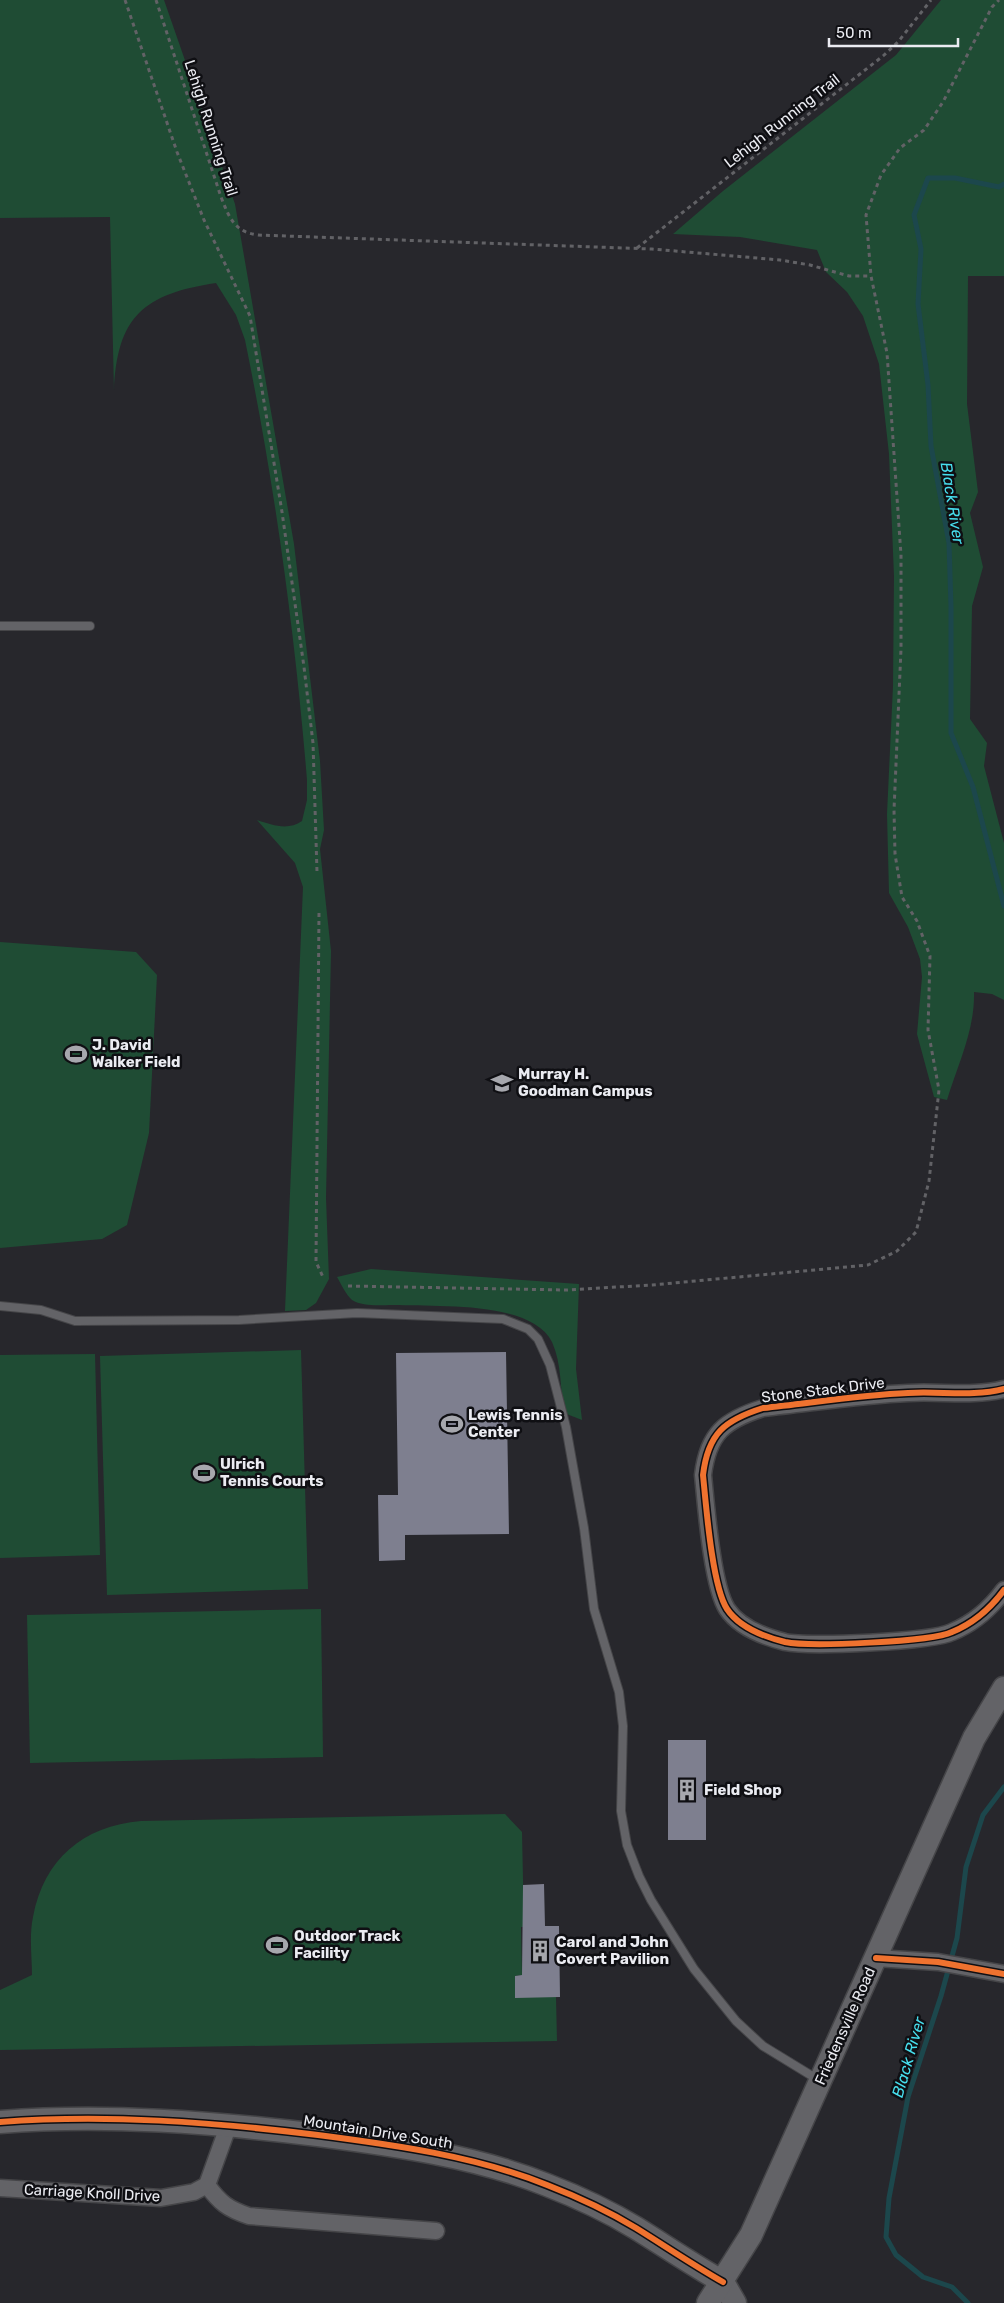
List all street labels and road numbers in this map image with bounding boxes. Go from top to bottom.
street label: Lehigh Running Trail [181,58,241,198]
street label: Lehigh Running Trail [721,70,843,172]
street label: Stone Stack Drive [760,1374,886,1406]
street label: Friedensville Road [811,1964,879,2088]
street label: Mountain Drive South [302,2111,454,2153]
street label: Carriage Knoll Drive [23,2180,161,2206]

